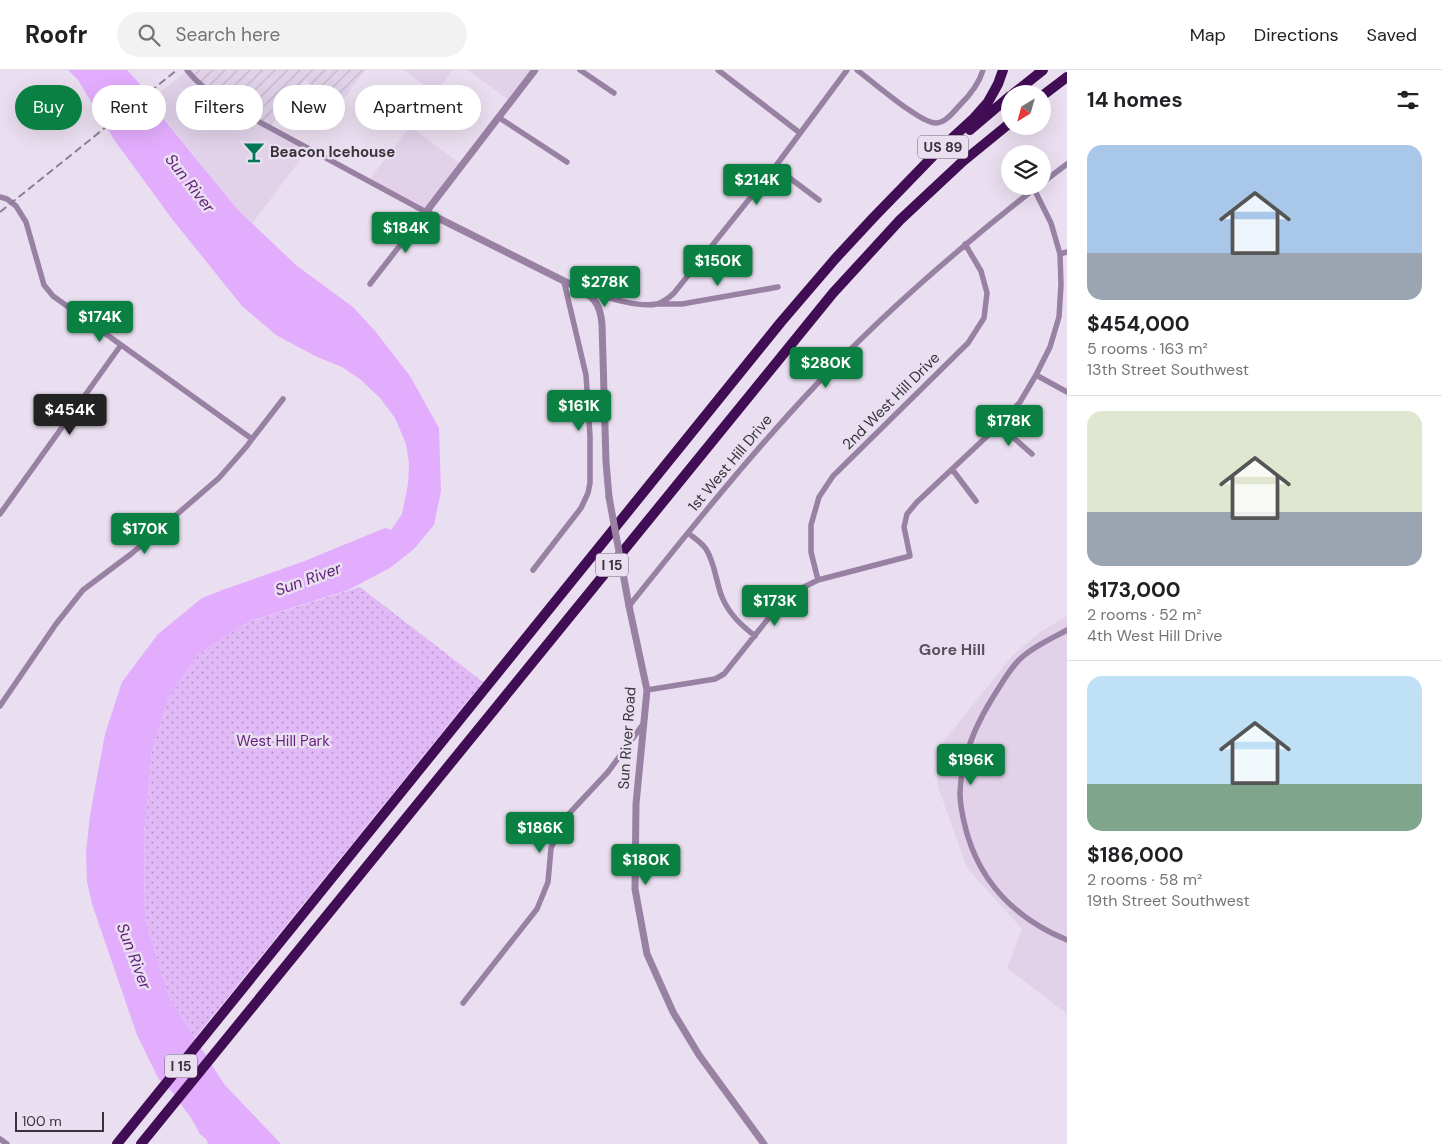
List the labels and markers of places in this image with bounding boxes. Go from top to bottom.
bar icon: Beacon Icehouse [241,139,267,165]
place label: Beacon Icehouse [270,142,395,162]
pin: $214K [722,164,792,206]
pin: $184K [371,212,441,254]
pin: $150K [683,244,753,287]
pin: $278K [570,266,640,308]
pin: $174K [65,300,135,343]
pin: $280K [791,346,861,389]
pin: $161K [544,390,614,432]
pin: $454K [35,394,105,436]
pin: $178K [974,404,1044,447]
pin: $170K [110,512,180,555]
pin: $173K [740,584,810,627]
pin: $196K [936,744,1006,786]
pin: $186K [505,812,575,854]
pin: $180K [611,844,681,886]

